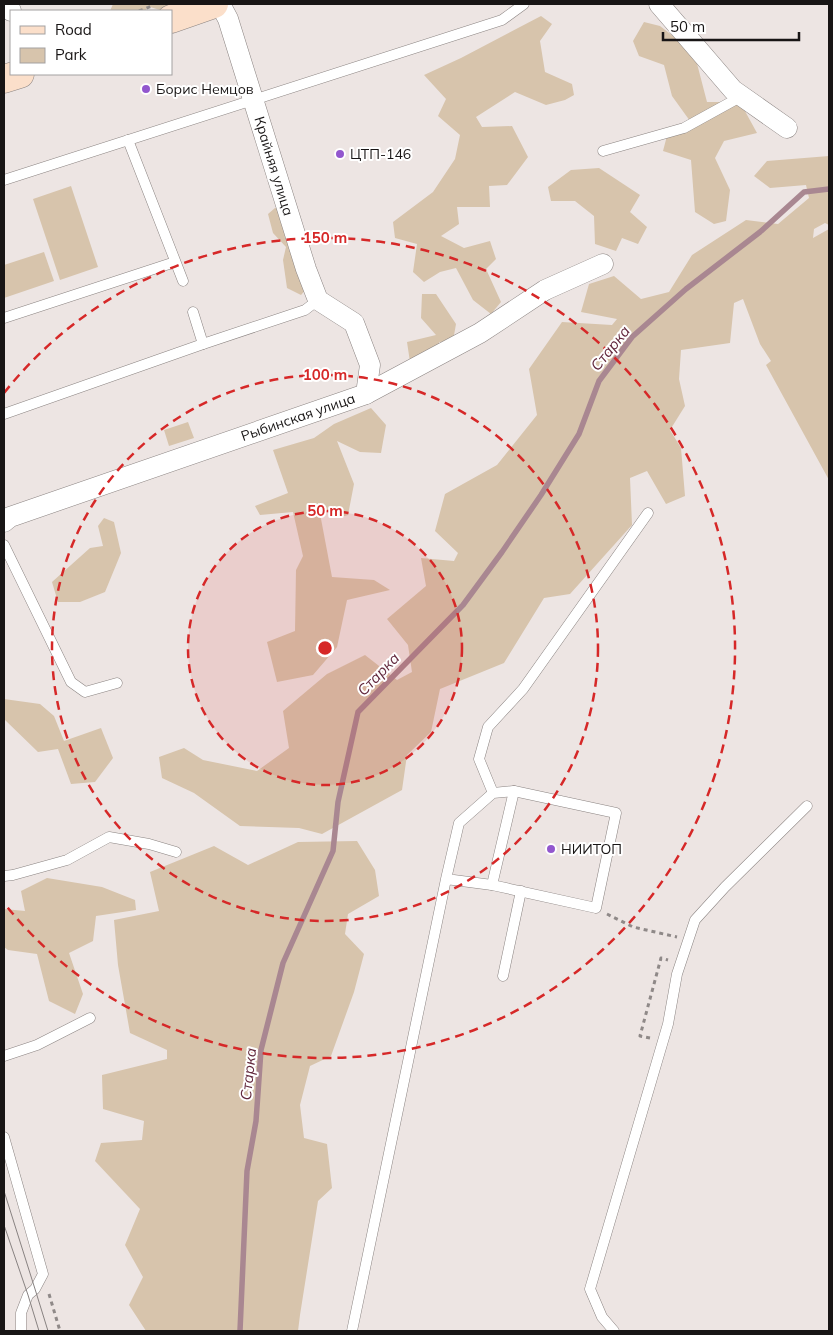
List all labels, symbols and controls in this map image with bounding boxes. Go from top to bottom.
legend [10,10,172,75]
scale bar [663,10,799,42]
text: 50 m [670,17,705,36]
text: Road [55,20,92,39]
text: Park [55,45,87,64]
place label: Борис Немцов [156,80,254,98]
marker: Борис Немцов [140,83,152,95]
street label: Крайняя улица [250,114,298,218]
place label: ЦТП-146 [350,145,411,163]
marker: ЦТП-146 [334,148,346,160]
text: 150 m [303,228,347,247]
water label: Старка [586,322,634,374]
text: 100 m [303,365,347,384]
street label: Рыбинская улица [239,389,357,445]
text: 50 m [307,501,343,520]
centre of rings [316,639,334,657]
water label: Старка [353,648,403,700]
place label: НИИТОП [561,840,622,858]
marker: НИИТОП [545,843,557,855]
water label: Старка [236,1047,260,1101]

